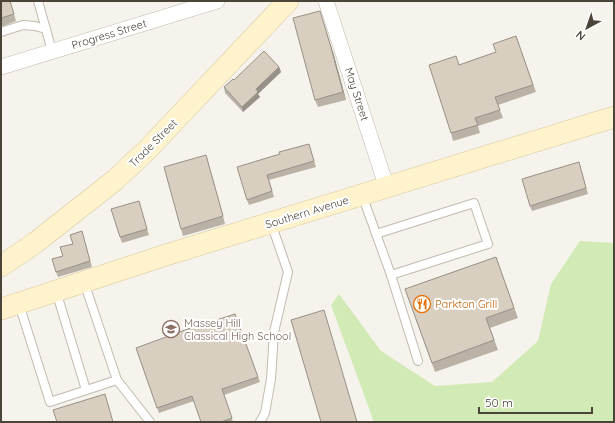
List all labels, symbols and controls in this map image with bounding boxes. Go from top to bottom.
north arrow [567,8,607,48]
street label: Progress Street [70,16,148,52]
text: N [573,28,588,44]
street label: May Street [342,66,372,123]
street label: Trade Street [126,116,180,170]
street label: Southern Avenue [264,193,350,231]
restaurant icon: Parkton Grill [412,294,432,314]
place label: Parkton Grill [435,297,497,311]
place label: Massey Hill Classical High School [184,316,291,343]
school or university icon: Massey Hill Classical High School [161,319,181,339]
scale bar [479,389,592,415]
text: 50 m [485,395,513,410]

